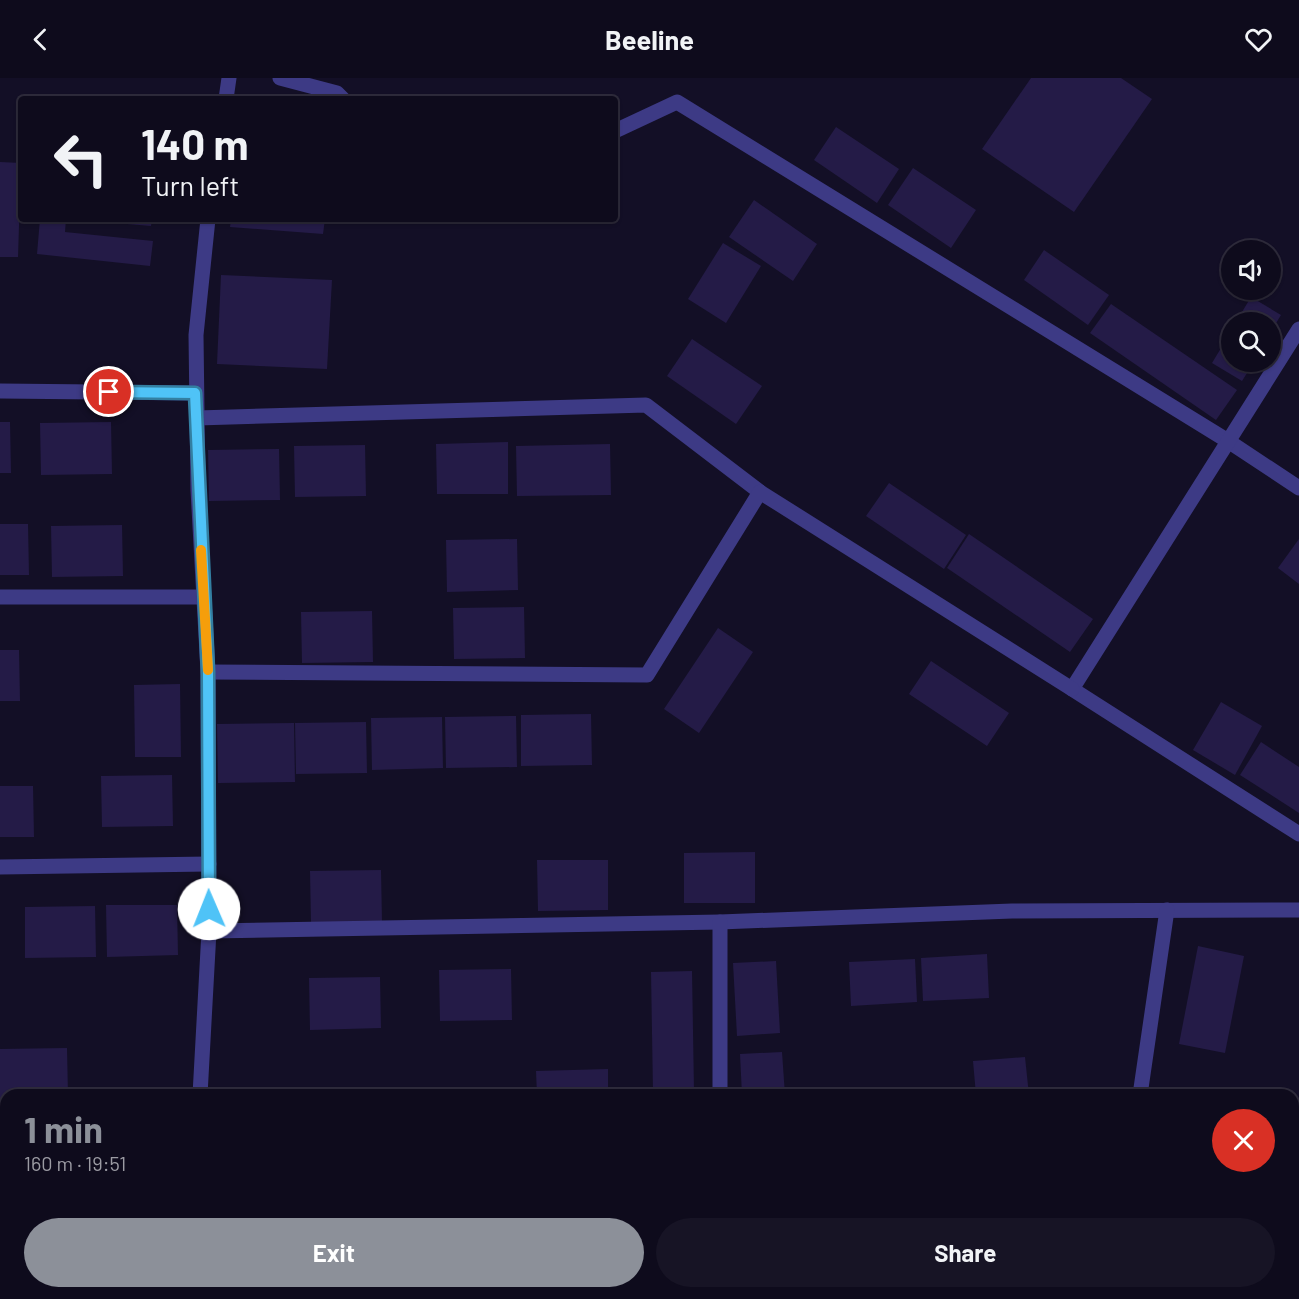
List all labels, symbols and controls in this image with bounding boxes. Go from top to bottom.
icon: back [24,23,57,56]
text: Beeline [605,23,694,55]
icon: heart [1242,23,1275,56]
text: 140 m [141,118,249,168]
icon: left [42,120,120,198]
text: Turn left [141,169,239,201]
map controls [1221,240,1281,372]
button: sound [1221,240,1281,300]
button: search [1221,312,1281,372]
pin [83,366,134,417]
icon: arrive [92,375,125,408]
position arrow [177,877,241,941]
text: 1 min [24,1107,103,1150]
button: close [1212,1109,1275,1172]
text: 160 m · 19:51 [24,1151,126,1175]
button: Exit [24,1218,644,1287]
button: Share [656,1218,1275,1287]

